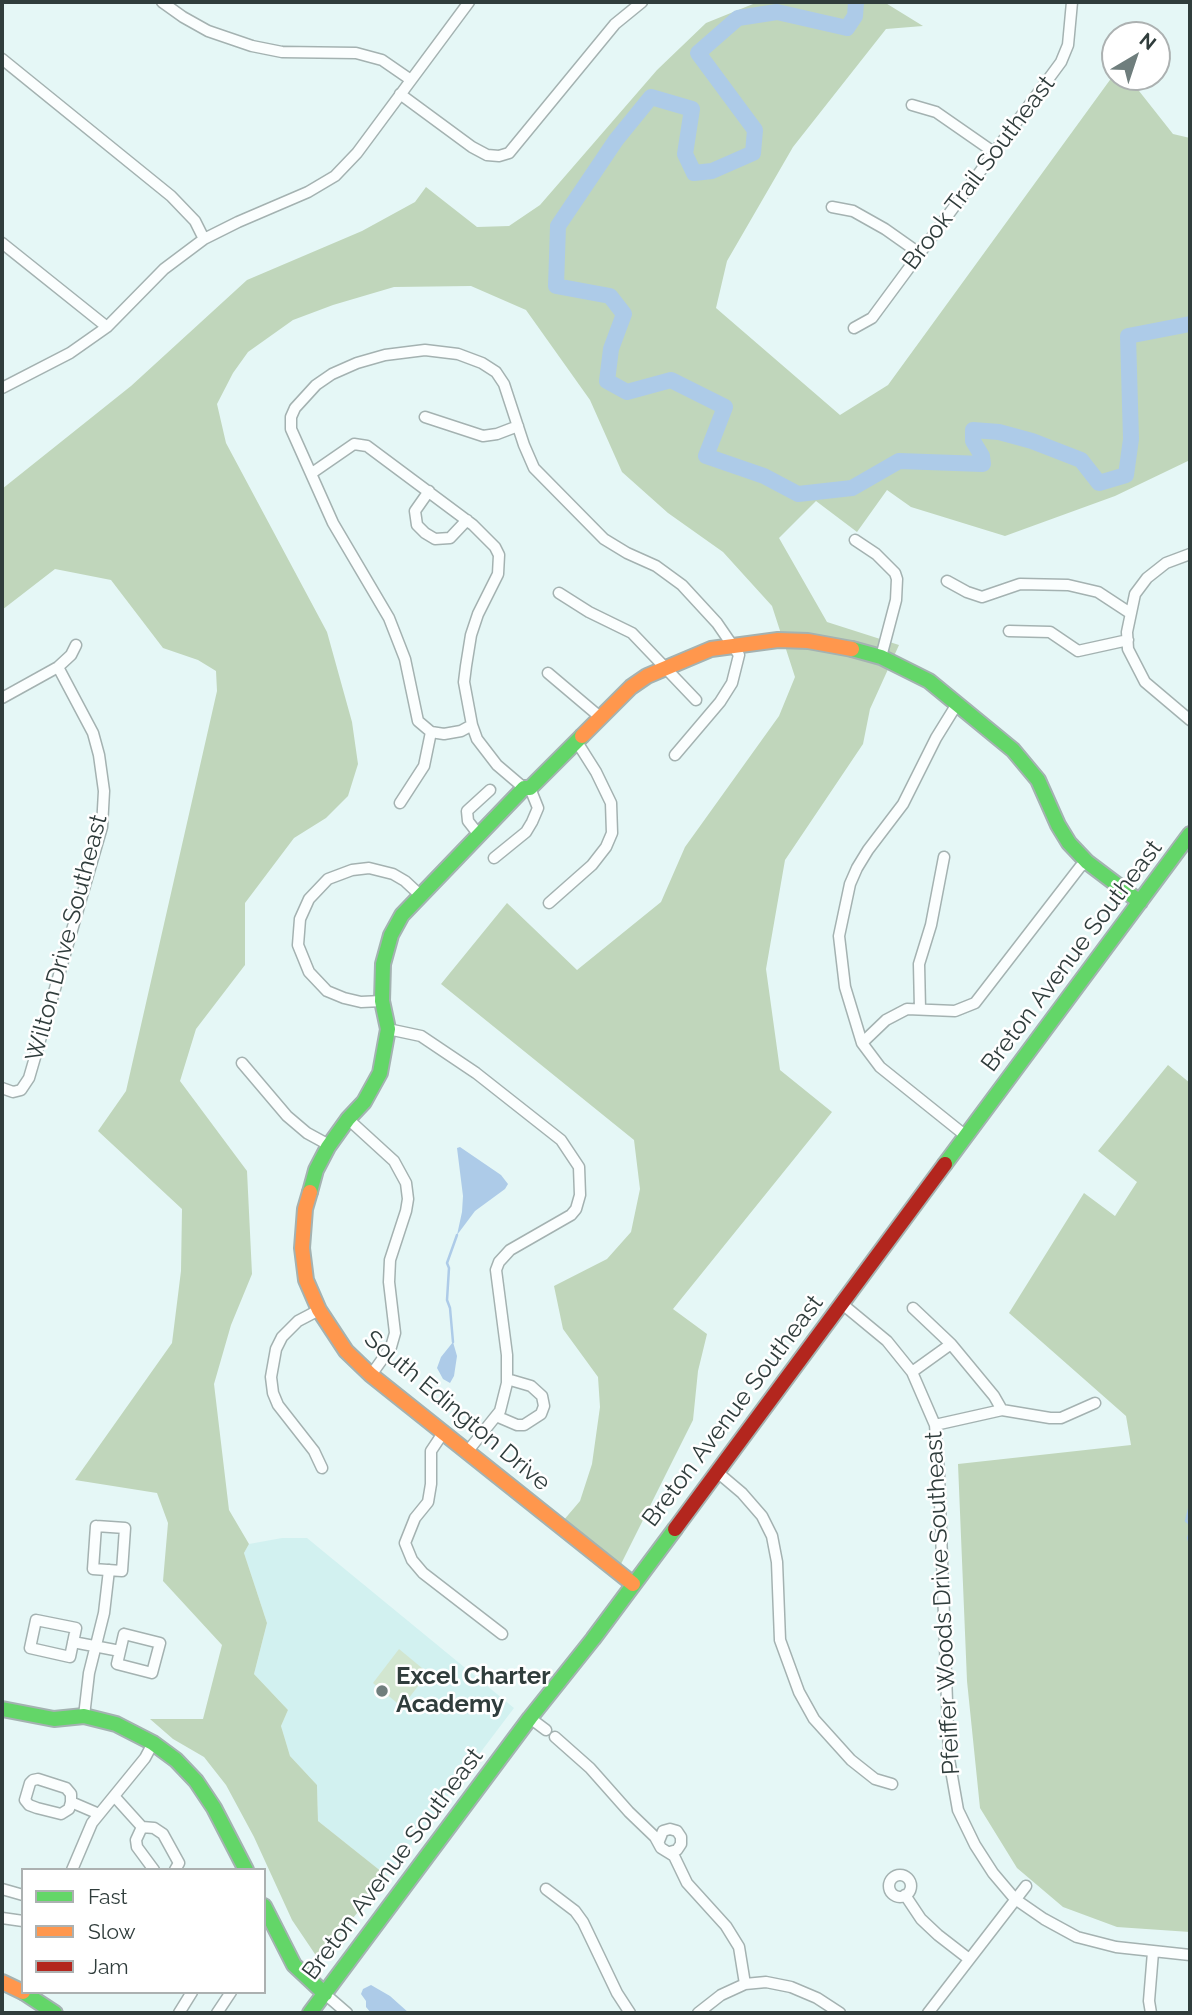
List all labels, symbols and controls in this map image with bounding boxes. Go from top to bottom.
north arrow [1101,21,1171,91]
text: N [1135,28,1161,54]
street label: Brook Trail Southeast [897,70,1061,276]
street label: Wilton Drive Southeast [20,811,114,1065]
street label: Breton Avenue Southeast [975,835,1169,1077]
street label: Breton Avenue Southeast [636,1290,830,1532]
street label: South Edington Drive [358,1325,556,1497]
street label: Pfeiffer Woods Drive Southeast [920,1430,966,1776]
place label: Excel Charter Academy [396,1663,551,1719]
marker: Excel Charter Academy [374,1683,390,1699]
street label: Breton Avenue Southeast [296,1743,490,1985]
legend [21,1868,266,1994]
text: Fast [88,1884,128,1909]
text: Slow [88,1919,136,1944]
text: Jam [88,1954,129,1979]

